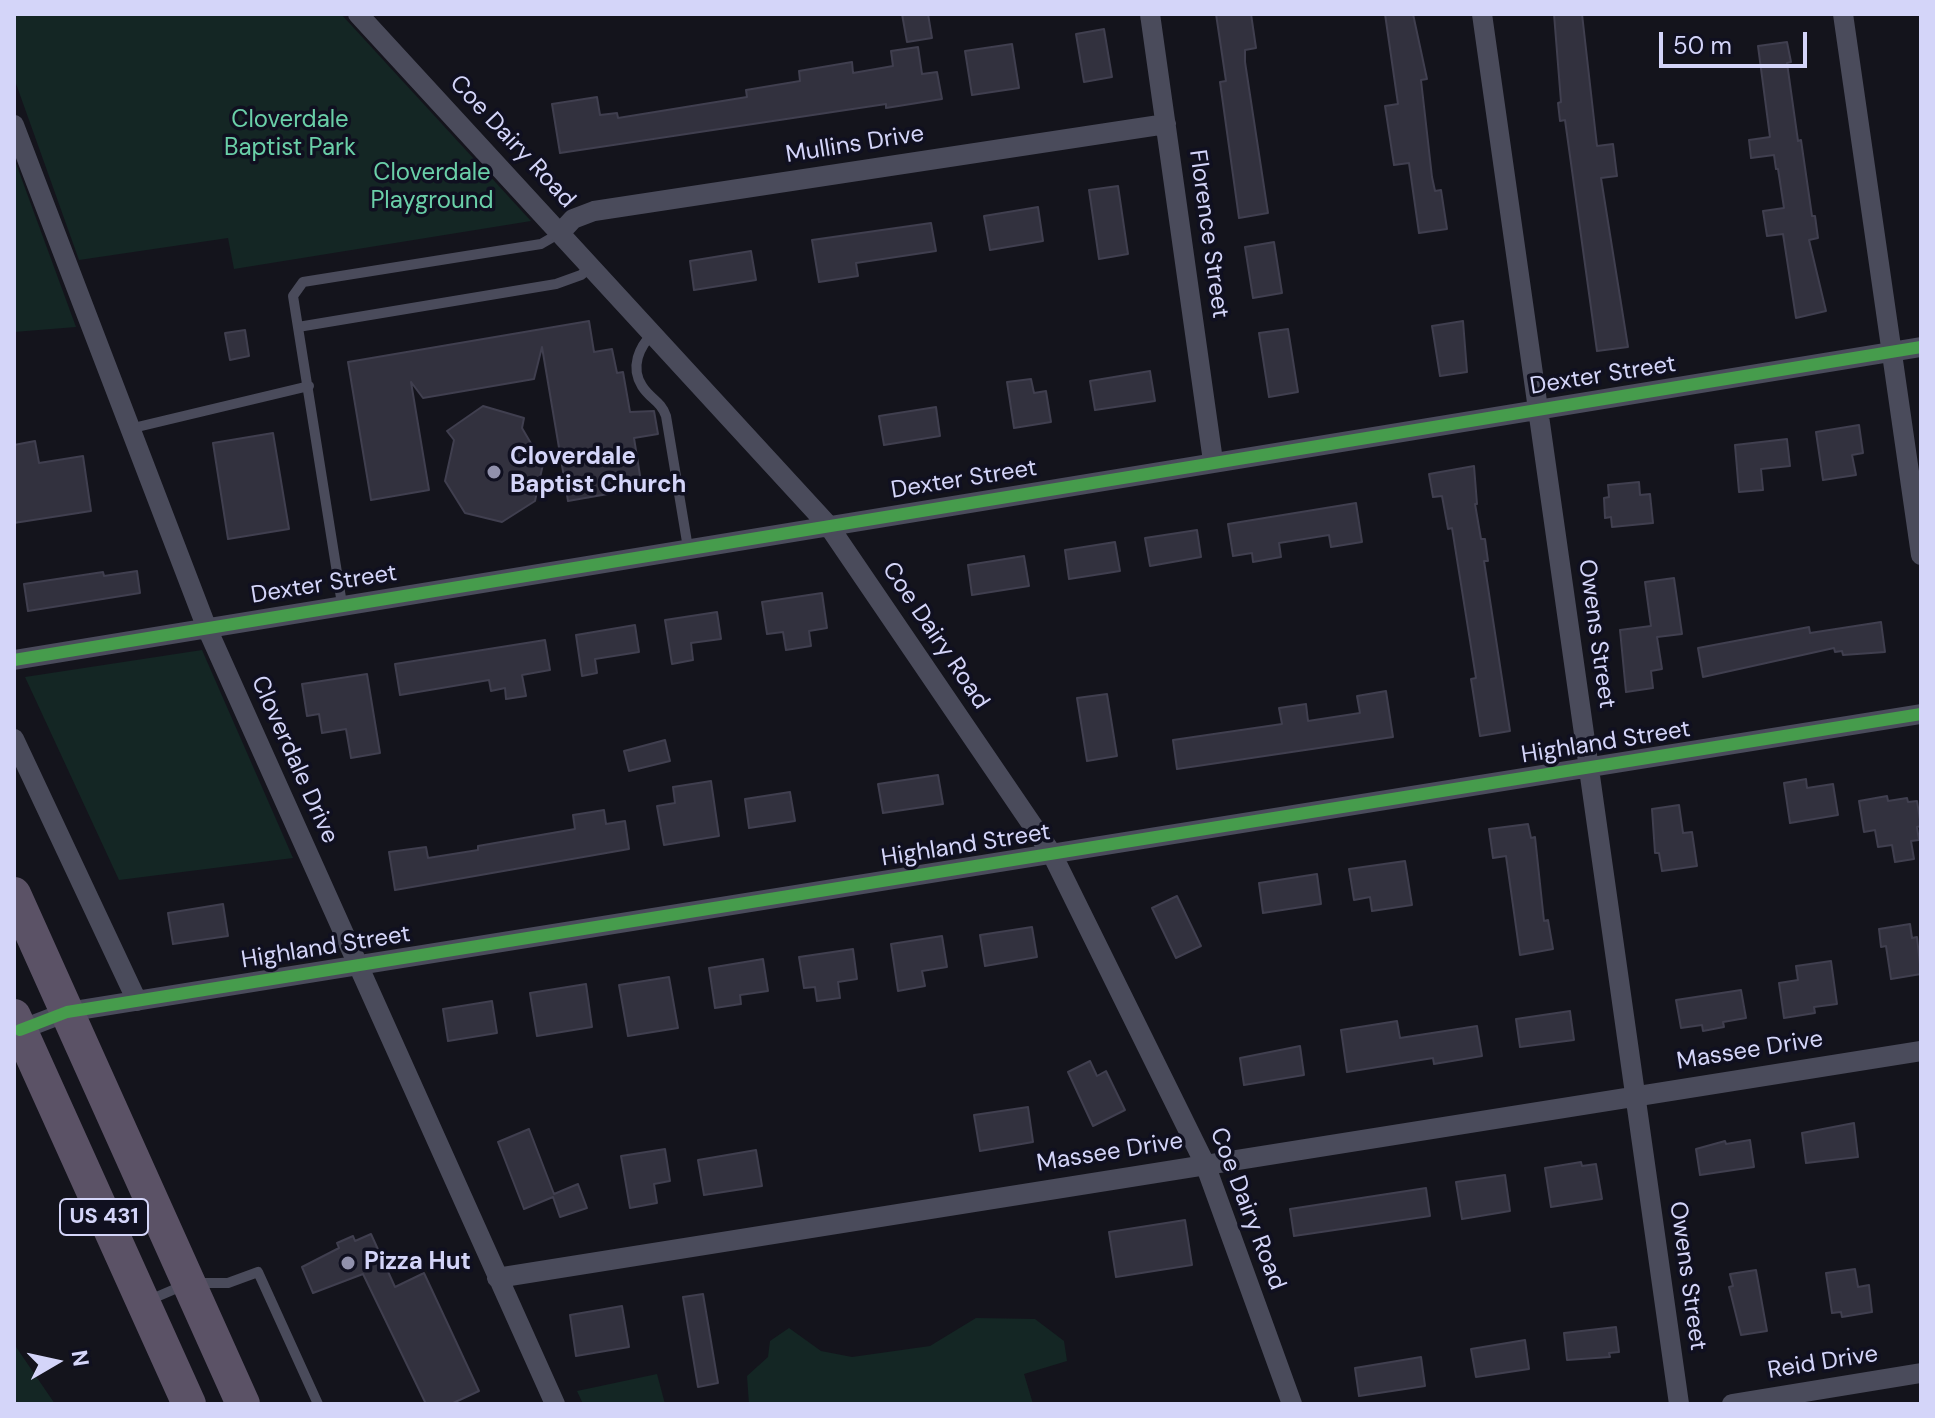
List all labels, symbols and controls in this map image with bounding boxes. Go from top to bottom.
scale bar [1663,16,1811,66]
text: 50 m [1673,30,1732,61]
street label: Coe Dairy Road [443,70,581,214]
park label: Cloverdale Baptist Park [224,107,356,163]
street label: Mullins Drive [784,120,926,170]
street label: Florence Street [1182,148,1234,320]
park label: Cloverdale Playground [370,160,494,216]
street label: Dexter Street [1528,350,1678,402]
place label: Cloverdale Baptist Church [510,444,686,500]
street label: Dexter Street [889,454,1039,506]
marker: Cloverdale Baptist Church [485,463,503,481]
street label: Coe Dairy Road [875,557,995,715]
street label: Owens Street [1571,558,1621,710]
street label: Dexter Street [249,559,399,611]
street label: Cloverdale Drive [244,672,344,848]
street label: Highland Street [1519,715,1693,771]
street label: Highland Street [879,818,1053,874]
street label: Highland Street [239,920,413,976]
street label: Massee Drive [1675,1025,1825,1077]
street label: Coe Dairy Road [1203,1124,1291,1294]
street label: Massee Drive [1035,1127,1185,1179]
road number: US 431 [60,1199,148,1235]
street label: Owens Street [1662,1200,1712,1352]
place label: Pizza Hut [364,1249,471,1277]
marker: Pizza Hut [339,1254,357,1272]
north arrow [16,1322,96,1402]
street label: Reid Drive [1766,1340,1880,1386]
text: N [65,1348,96,1368]

